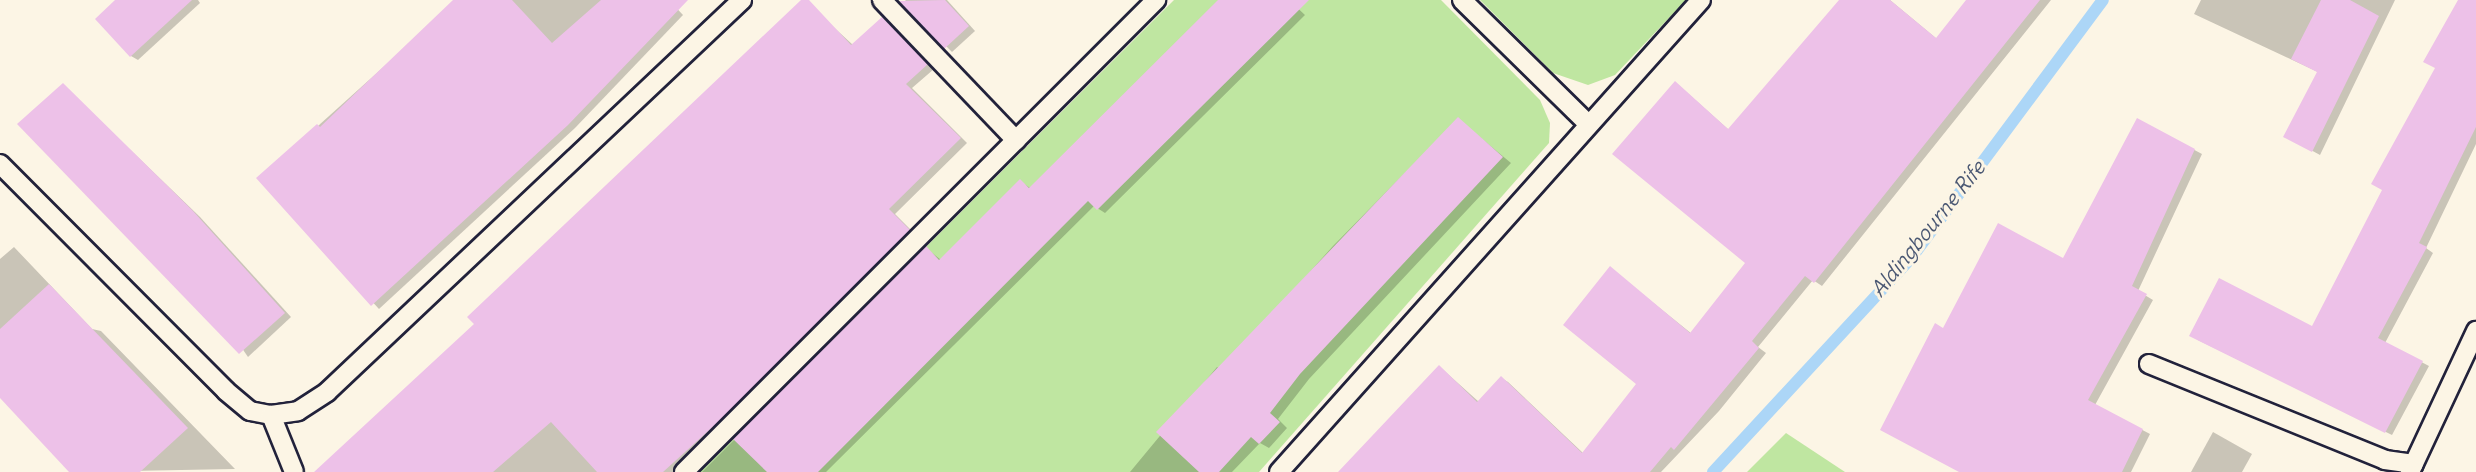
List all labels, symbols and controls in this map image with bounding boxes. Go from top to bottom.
water label: Aldingbourne Rife [1865,156,1991,302]

